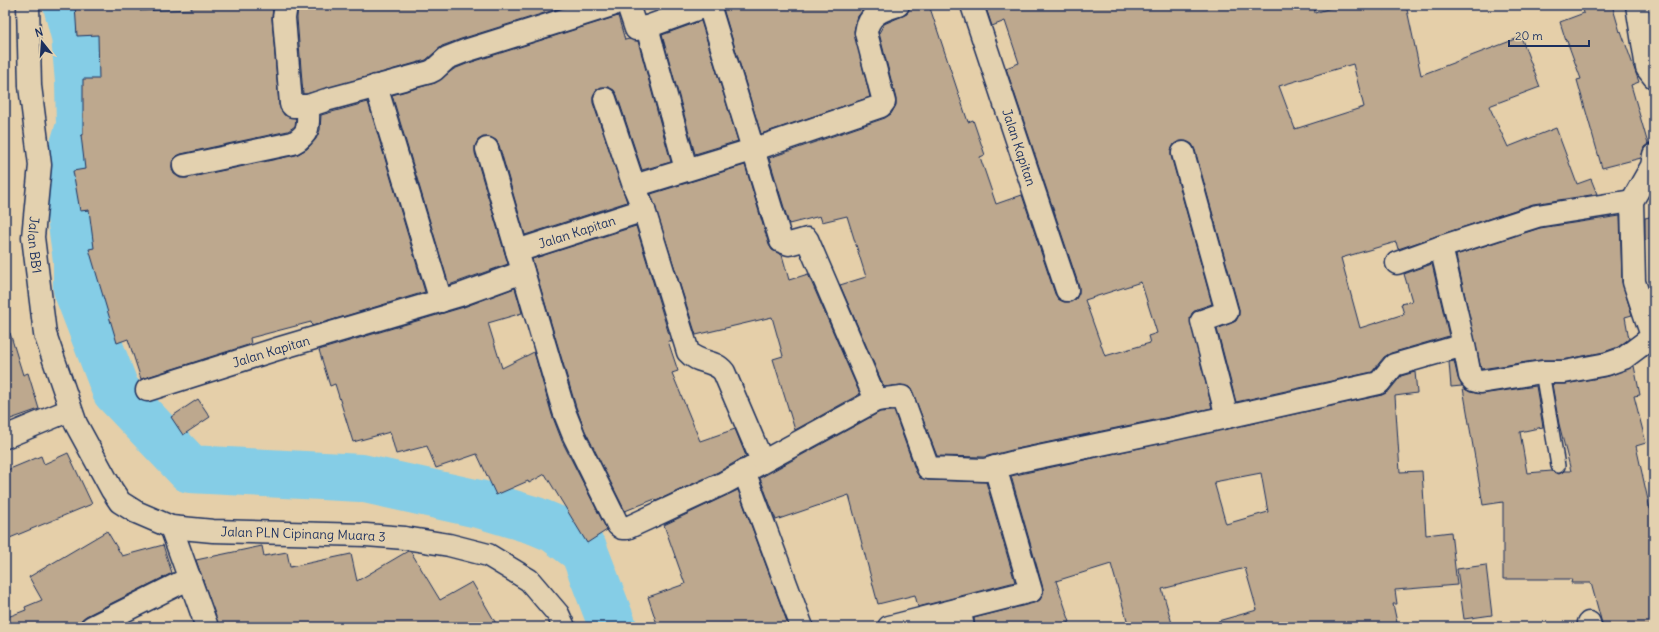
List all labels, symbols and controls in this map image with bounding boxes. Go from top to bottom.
north arrow [22,22,62,62]
scale bar [1509,22,1589,48]
text: N [33,25,45,40]
text: 20 m [1515,28,1543,43]
street label: Jalan Kapitan [998,107,1040,189]
street label: Jalan Kapitan [536,212,618,253]
street label: Jalan BB1 [24,216,45,274]
street label: Jalan Kapitan [230,332,312,372]
street label: Jalan PLN Cipinang Muara 3 [220,523,386,546]

